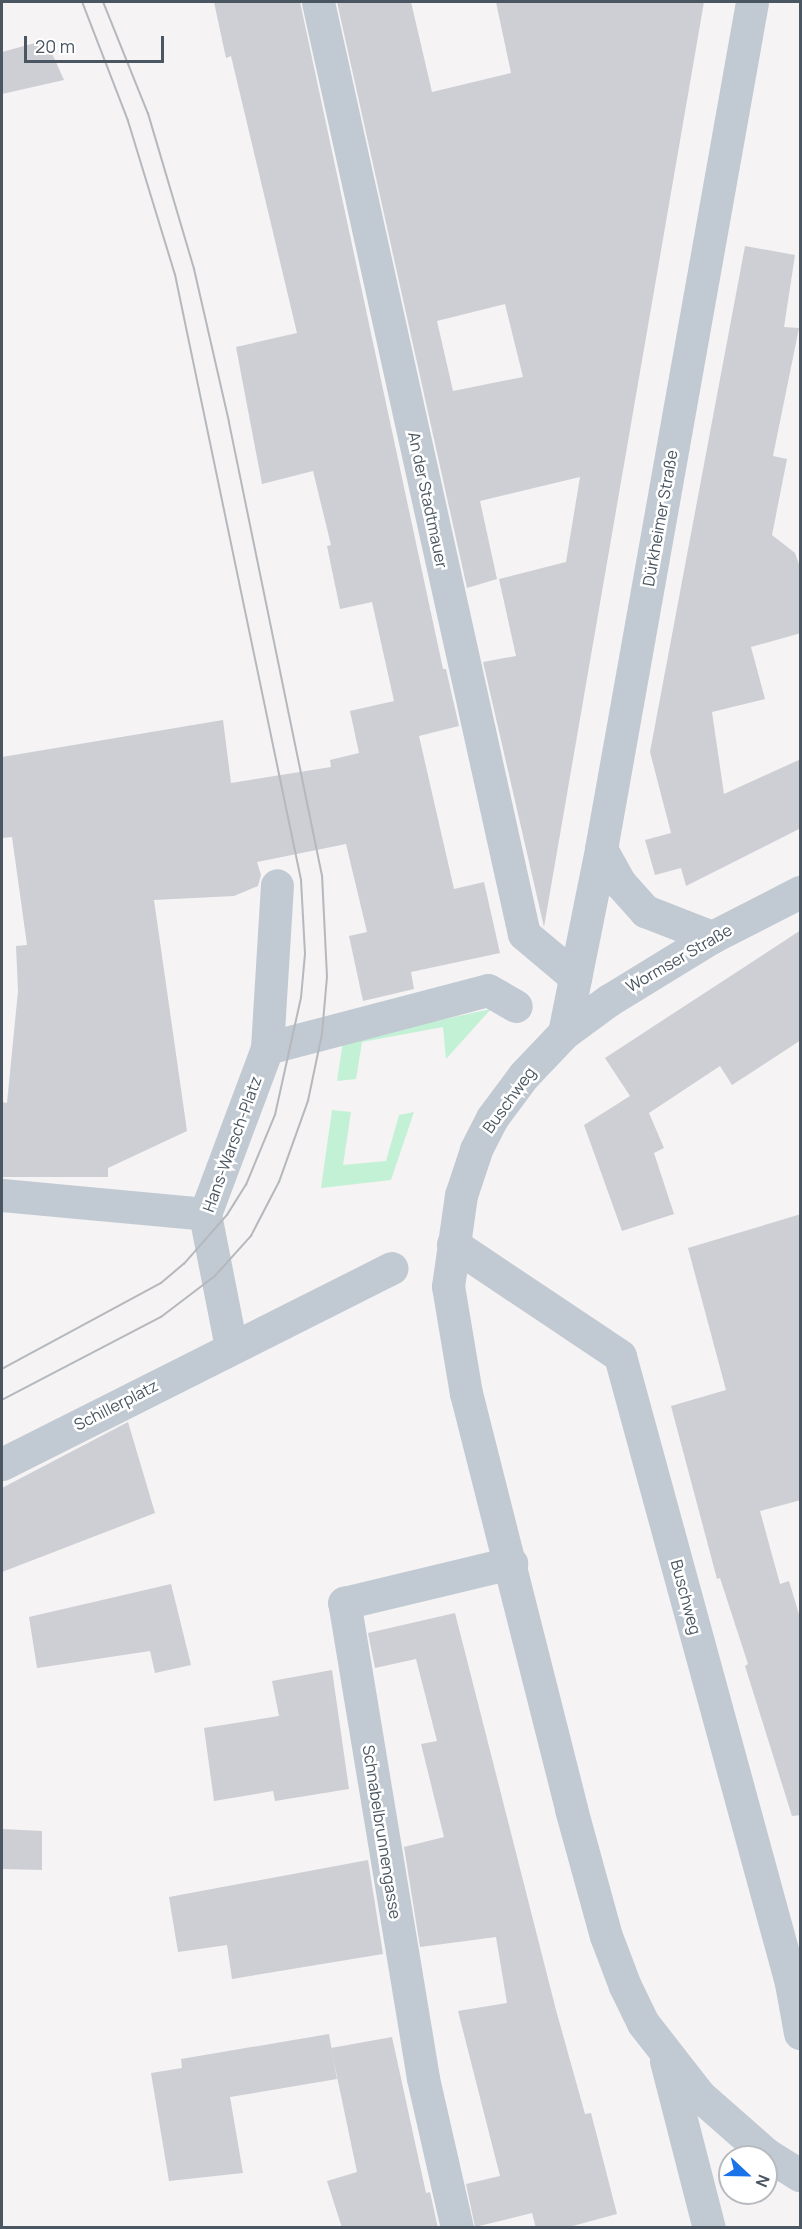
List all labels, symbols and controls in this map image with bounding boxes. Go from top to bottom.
scale bar [27,24,166,62]
text: 20 m [35,34,75,58]
street label: An der Stadtmauer [404,430,452,570]
street label: Dürkheimer Straße [639,448,681,588]
street label: Wormser Straße [623,920,735,996]
street label: Buschweg [479,1063,539,1137]
street label: Hans-Warsch-Platz [199,1074,265,1214]
street label: Schillerplatz [71,1376,161,1434]
street label: Buschweg [667,1557,705,1637]
street label: Schnabelbrunnengasse [359,1744,405,1920]
north arrow [718,2145,778,2205]
text: N [750,2172,775,2190]

